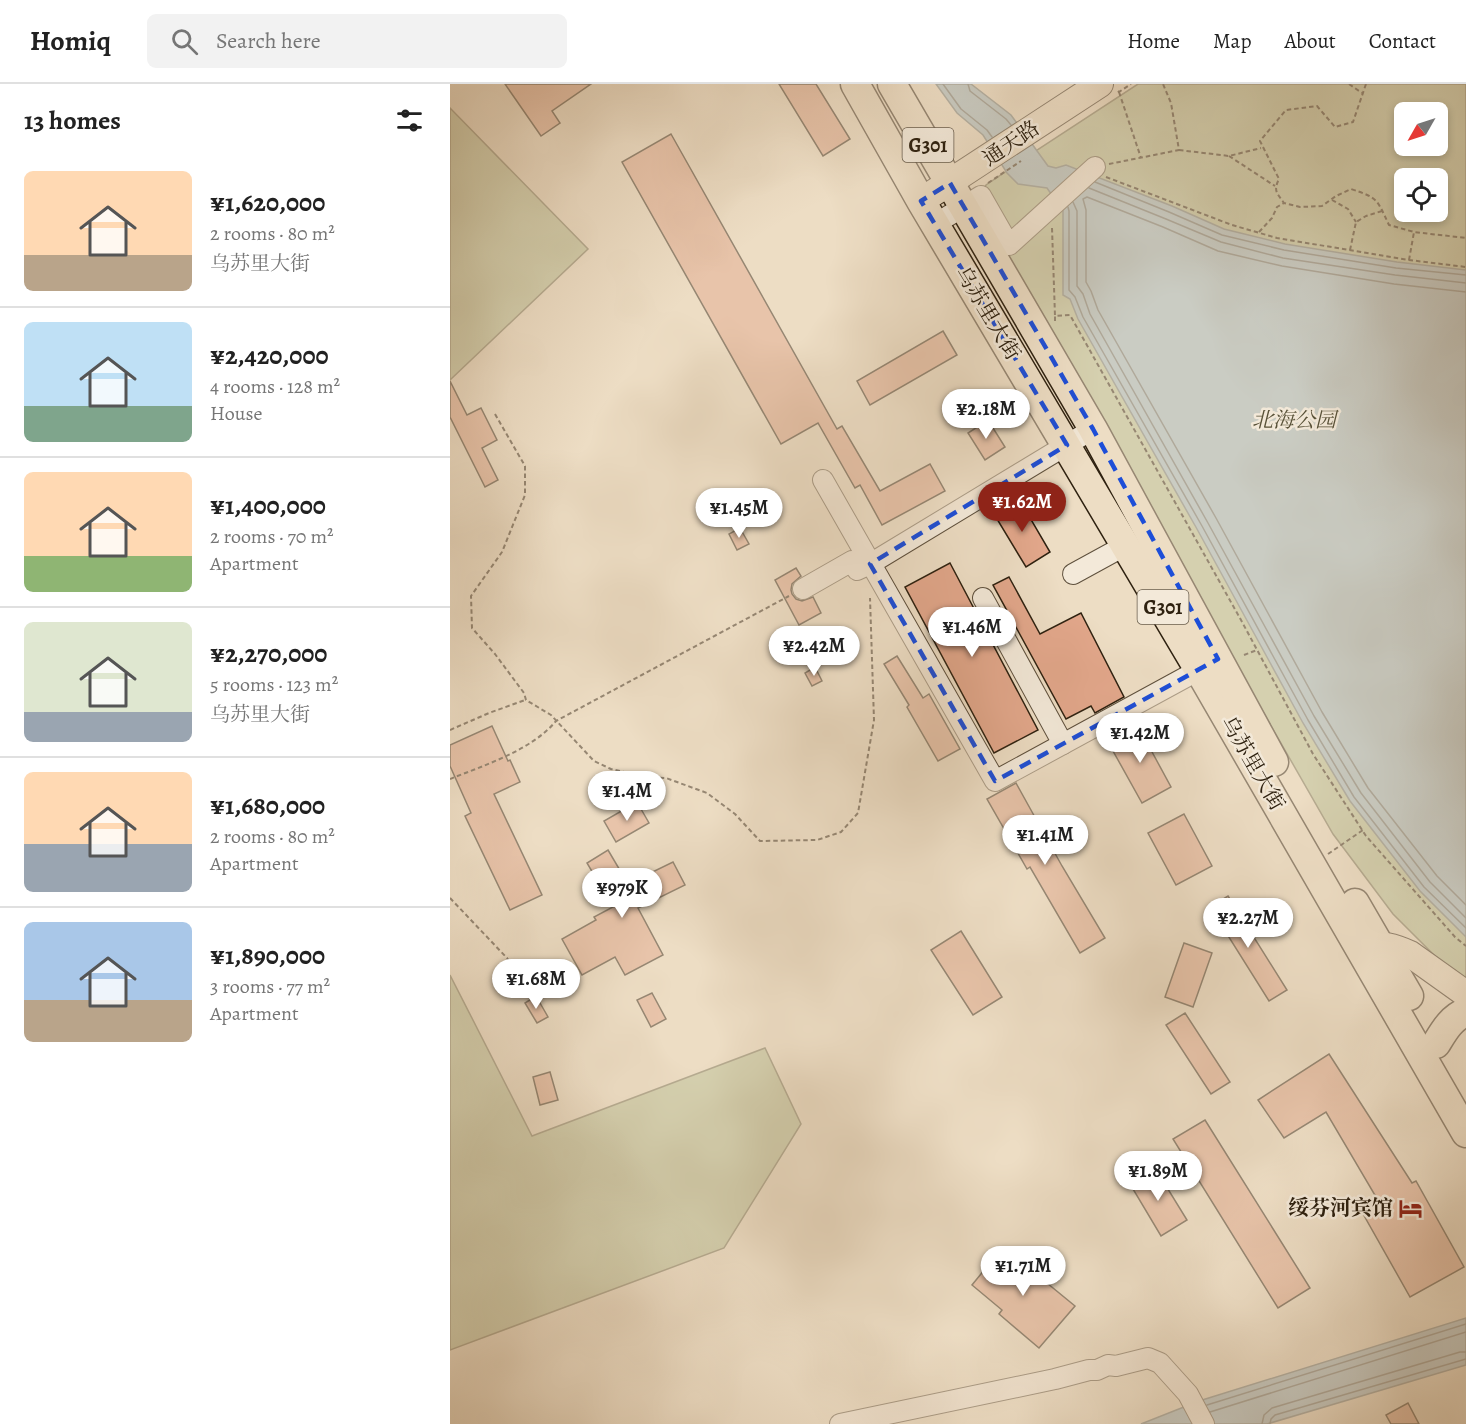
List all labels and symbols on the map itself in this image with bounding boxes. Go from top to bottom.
north arrow [1394,102,1448,156]
street label: 通天路 [977,114,1045,172]
road number: G301 [902,128,954,162]
street label: 乌苏里大街 [949,261,1027,365]
pin: ¥2.18M [937,389,1035,440]
park label: 北海公园 [1252,406,1339,434]
pin: ¥1.62M [973,482,1071,533]
pin: ¥1.45M [690,488,788,539]
road number: G301 [1138,590,1188,624]
pin: ¥1.46M [923,607,1021,658]
pin: ¥2.42M [765,626,863,677]
street label: 乌苏里大街 [1215,711,1291,815]
pin: ¥1.42M [1091,713,1189,764]
pin: ¥1.4M [585,771,669,822]
pin: ¥1.41M [996,815,1094,866]
pin: ¥979K [580,868,664,919]
pin: ¥2.27M [1199,898,1297,949]
pin: ¥1.68M [487,959,585,1010]
pin: ¥1.89M [1109,1151,1207,1202]
place label: 绥芬河宾馆 [1288,1194,1393,1222]
hotel icon: 绥芬河宾馆 [1398,1195,1424,1221]
pin: ¥1.71M [974,1246,1072,1297]

